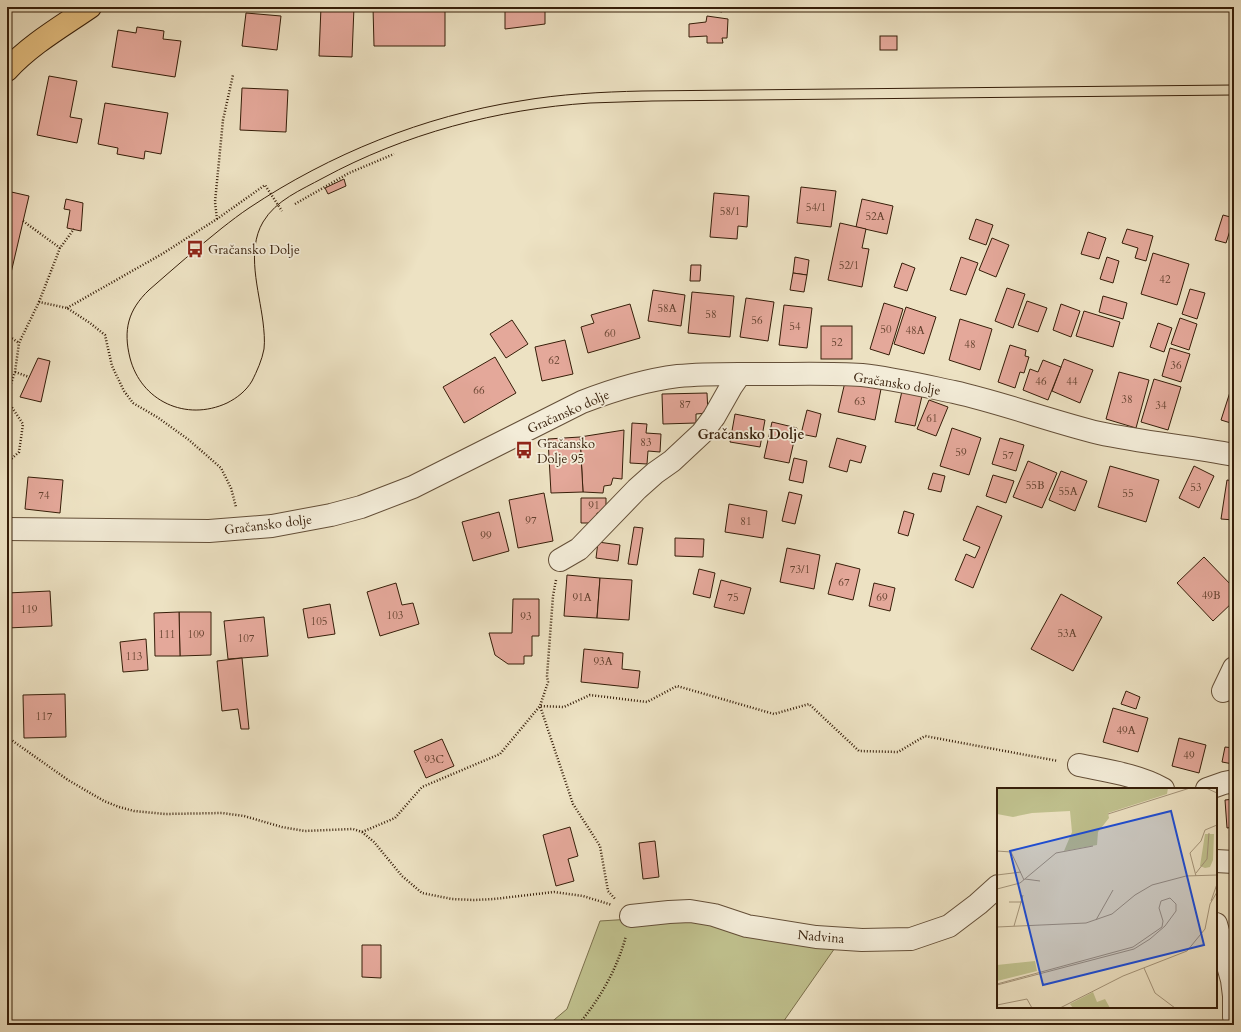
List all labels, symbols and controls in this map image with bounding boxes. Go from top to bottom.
house number: 54/1 [806,200,826,215]
house number: 58/1 [720,204,740,219]
house number: 52A [865,209,885,224]
bus stop icon: Gračansko Dolje [185,239,205,259]
place label: Gračansko Dolje [208,241,300,259]
house number: 52/1 [839,258,859,273]
house number: 42 [1159,272,1171,287]
house number: 58A [657,301,677,316]
house number: 58 [705,307,717,322]
house number: 56 [751,313,763,328]
house number: 54 [789,319,801,334]
house number: 50 [880,322,892,337]
house number: 48A [905,323,925,338]
house number: 60 [604,326,616,341]
house number: 52 [831,335,843,350]
house number: 48 [964,337,976,352]
house number: 62 [548,353,560,368]
house number: 36 [1170,358,1182,373]
street label: Gračansko dolje [852,368,942,400]
house number: 46 [1035,374,1047,389]
house number: 44 [1066,374,1078,389]
house number: 66 [473,383,485,398]
street label: Gračansko dolje [524,386,612,438]
house number: 38 [1121,392,1133,407]
house number: 63 [854,394,866,409]
house number: 87 [679,397,691,412]
house number: 34 [1155,398,1167,413]
house number: 61 [926,411,938,426]
district label: Gračansko Dolje [698,425,804,444]
place label: Gračansko Dolje 95 [537,435,595,468]
house number: 83 [640,435,652,450]
bus stop icon: Gračansko Dolje 95 [514,440,534,460]
house number: 59 [955,445,967,460]
house number: 57 [1002,448,1014,463]
house number: 55B [1026,478,1044,493]
house number: 53 [1190,480,1202,495]
house number: 55A [1058,484,1078,499]
house number: 55 [1122,486,1134,501]
house number: 74 [38,488,50,503]
house number: 91 [588,498,600,513]
street label: Gračansko dolje [223,511,313,539]
house number: 97 [525,513,537,528]
house number: 81 [740,514,752,529]
house number: 99 [480,528,492,543]
house number: 73/1 [790,562,810,577]
house number: 67 [838,575,850,590]
house number: 49B [1202,588,1220,603]
house number: 91A [572,590,592,605]
house number: 75 [727,590,739,605]
house number: 69 [876,590,888,605]
house number: 119 [21,602,38,617]
house number: 103 [387,608,404,623]
house number: 93 [520,609,532,624]
house number: 105 [311,614,327,629]
house number: 53A [1057,626,1077,641]
house number: 111 [159,627,175,642]
house number: 109 [188,627,205,642]
house number: 107 [238,631,255,646]
house number: 113 [126,649,143,664]
house number: 93A [593,654,613,669]
house number: 117 [36,709,53,724]
house number: 49A [1116,723,1136,738]
house number: 49 [1183,748,1195,763]
house number: 93C [424,752,444,767]
inset map [997,788,1217,1008]
street label: Nadvina [797,926,845,948]

